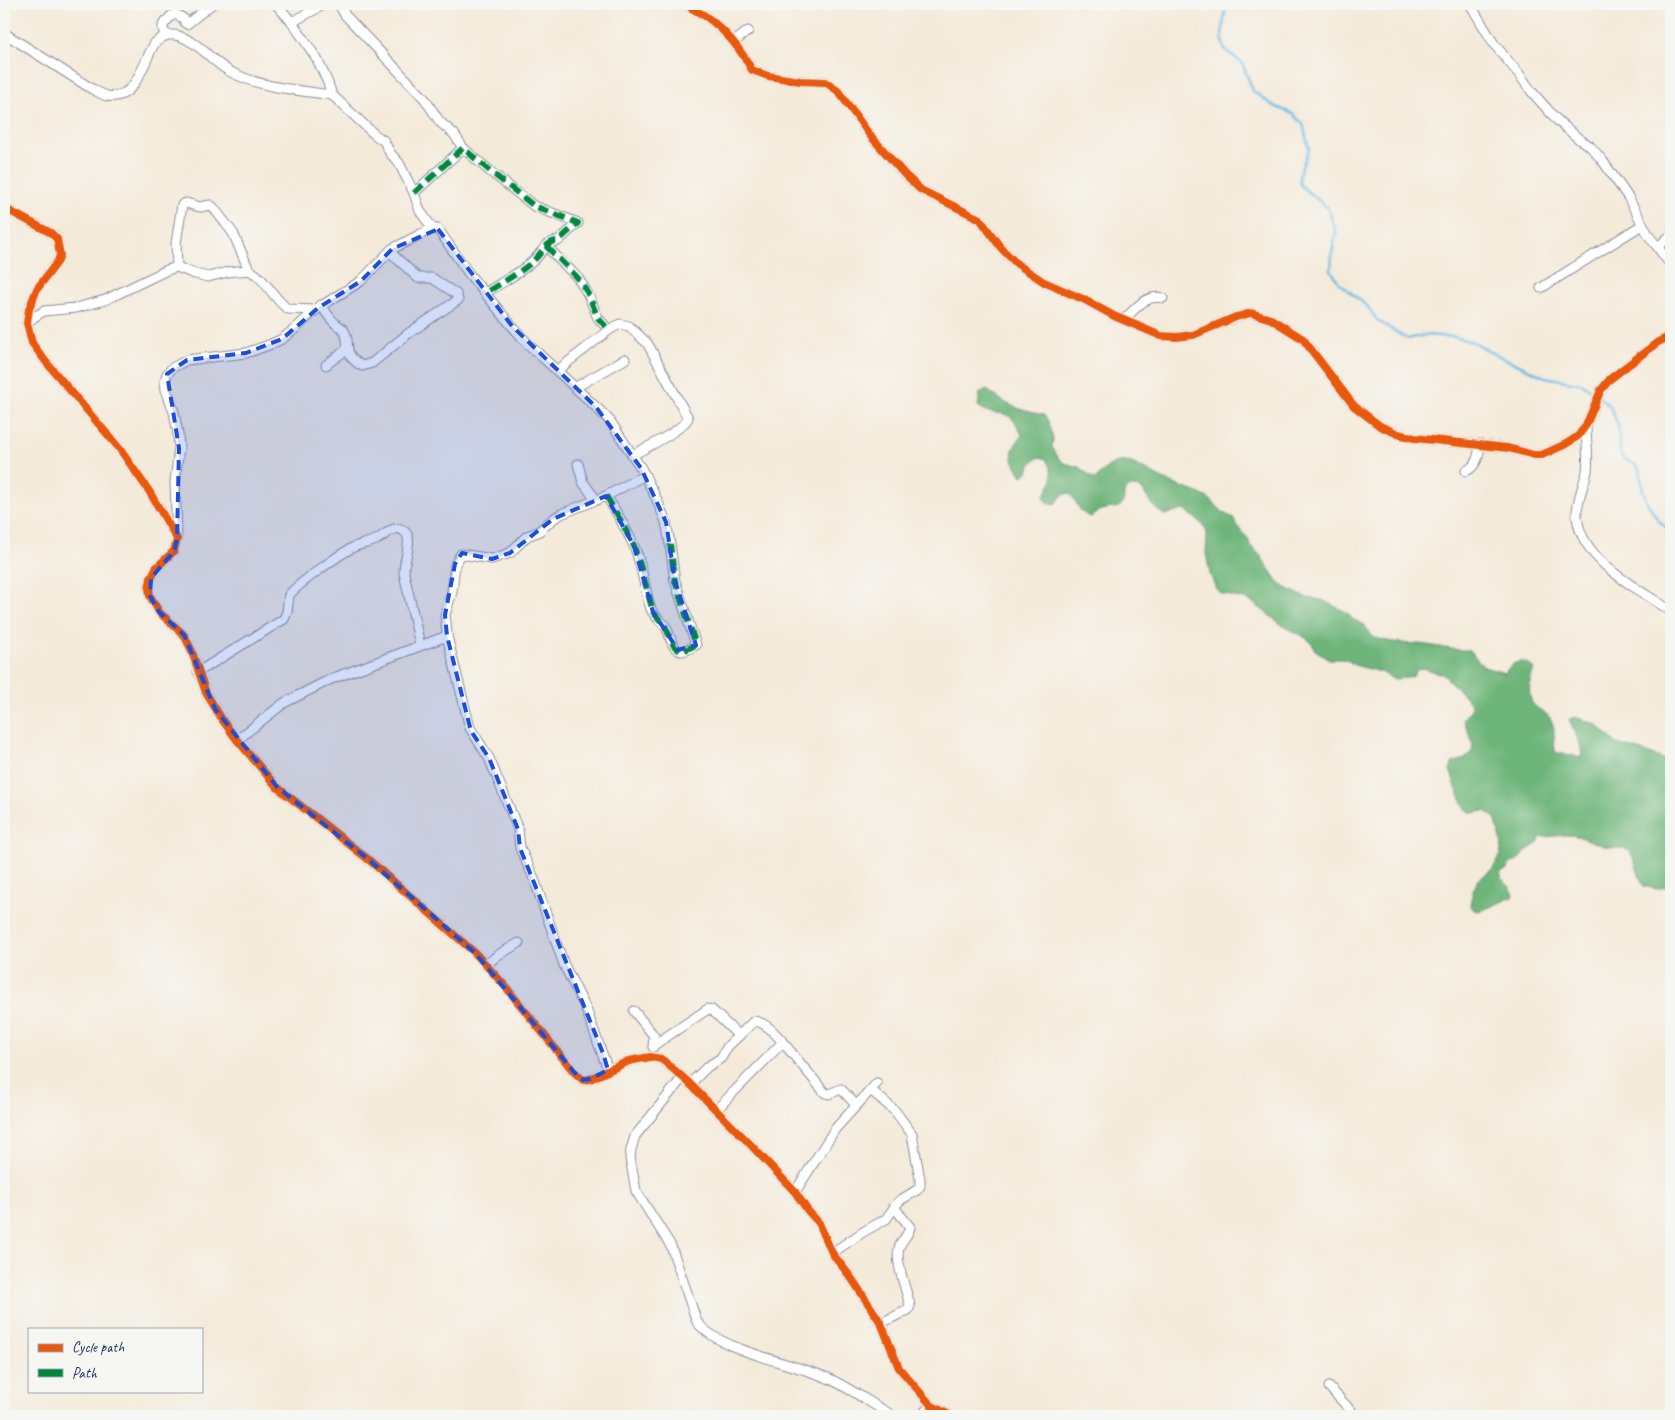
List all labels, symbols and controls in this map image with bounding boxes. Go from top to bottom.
legend [28,1328,202,1392]
text: Cycle path [72,1338,124,1357]
text: Path [72,1364,98,1383]

